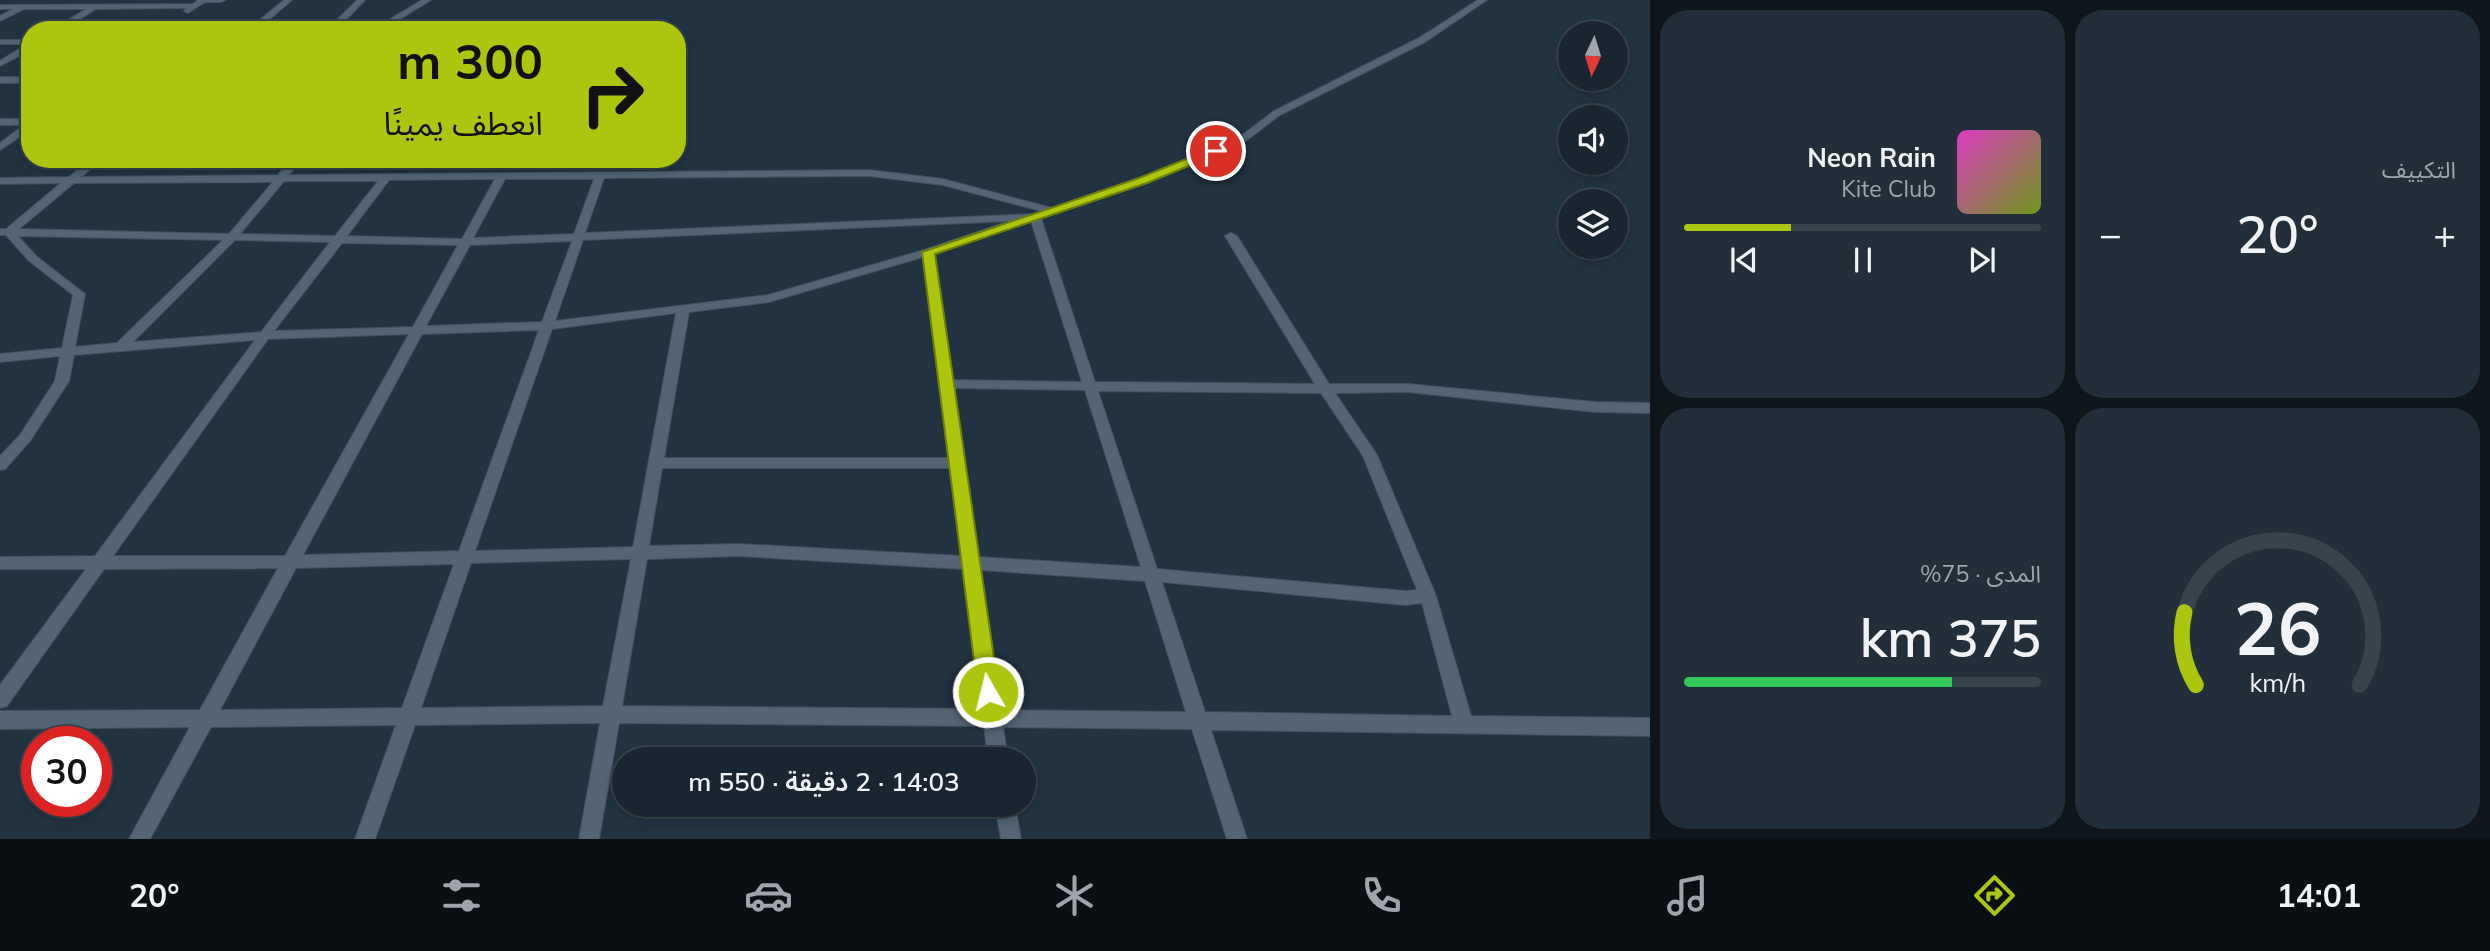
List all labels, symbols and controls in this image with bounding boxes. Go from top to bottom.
north arrow [1558,21,1628,91]
map controls [1558,21,1628,259]
text: 300 m [397,30,543,91]
icon: right [567,49,658,140]
text: انعطف يمينًا [384,103,543,143]
button: sound [1558,105,1628,175]
pin [1186,121,1246,181]
icon: arrive [1197,132,1235,170]
text: Neon Rain [1807,141,1936,174]
text: التكييف [2382,155,2456,184]
text: Kite Club [1841,174,1936,203]
button: layers [1558,189,1628,259]
text: 20° [2237,201,2318,266]
text: − [2099,210,2122,258]
text: + [2433,210,2456,258]
icon: previous [1725,241,1763,279]
icon: pause [1844,241,1882,279]
icon: next [1963,241,2001,279]
text: المدى · 75% [1920,559,2041,588]
text: 26 [2234,582,2321,673]
text: 375 km [1860,605,2041,670]
position arrow [951,655,1025,729]
text: km/h [2249,666,2306,697]
speed limit sign: 30 [21,726,112,817]
text: 14:03 · 2 دقيقة · 550 m [688,765,960,798]
icon: filters [437,871,486,920]
icon: car [744,871,793,920]
icon: climate [1050,871,1099,920]
icon: phone [1357,871,1406,920]
icon: music [1663,871,1712,920]
icon: directions [1970,871,2019,920]
text: 20° [129,875,179,915]
text: 14:01 [2276,875,2361,915]

